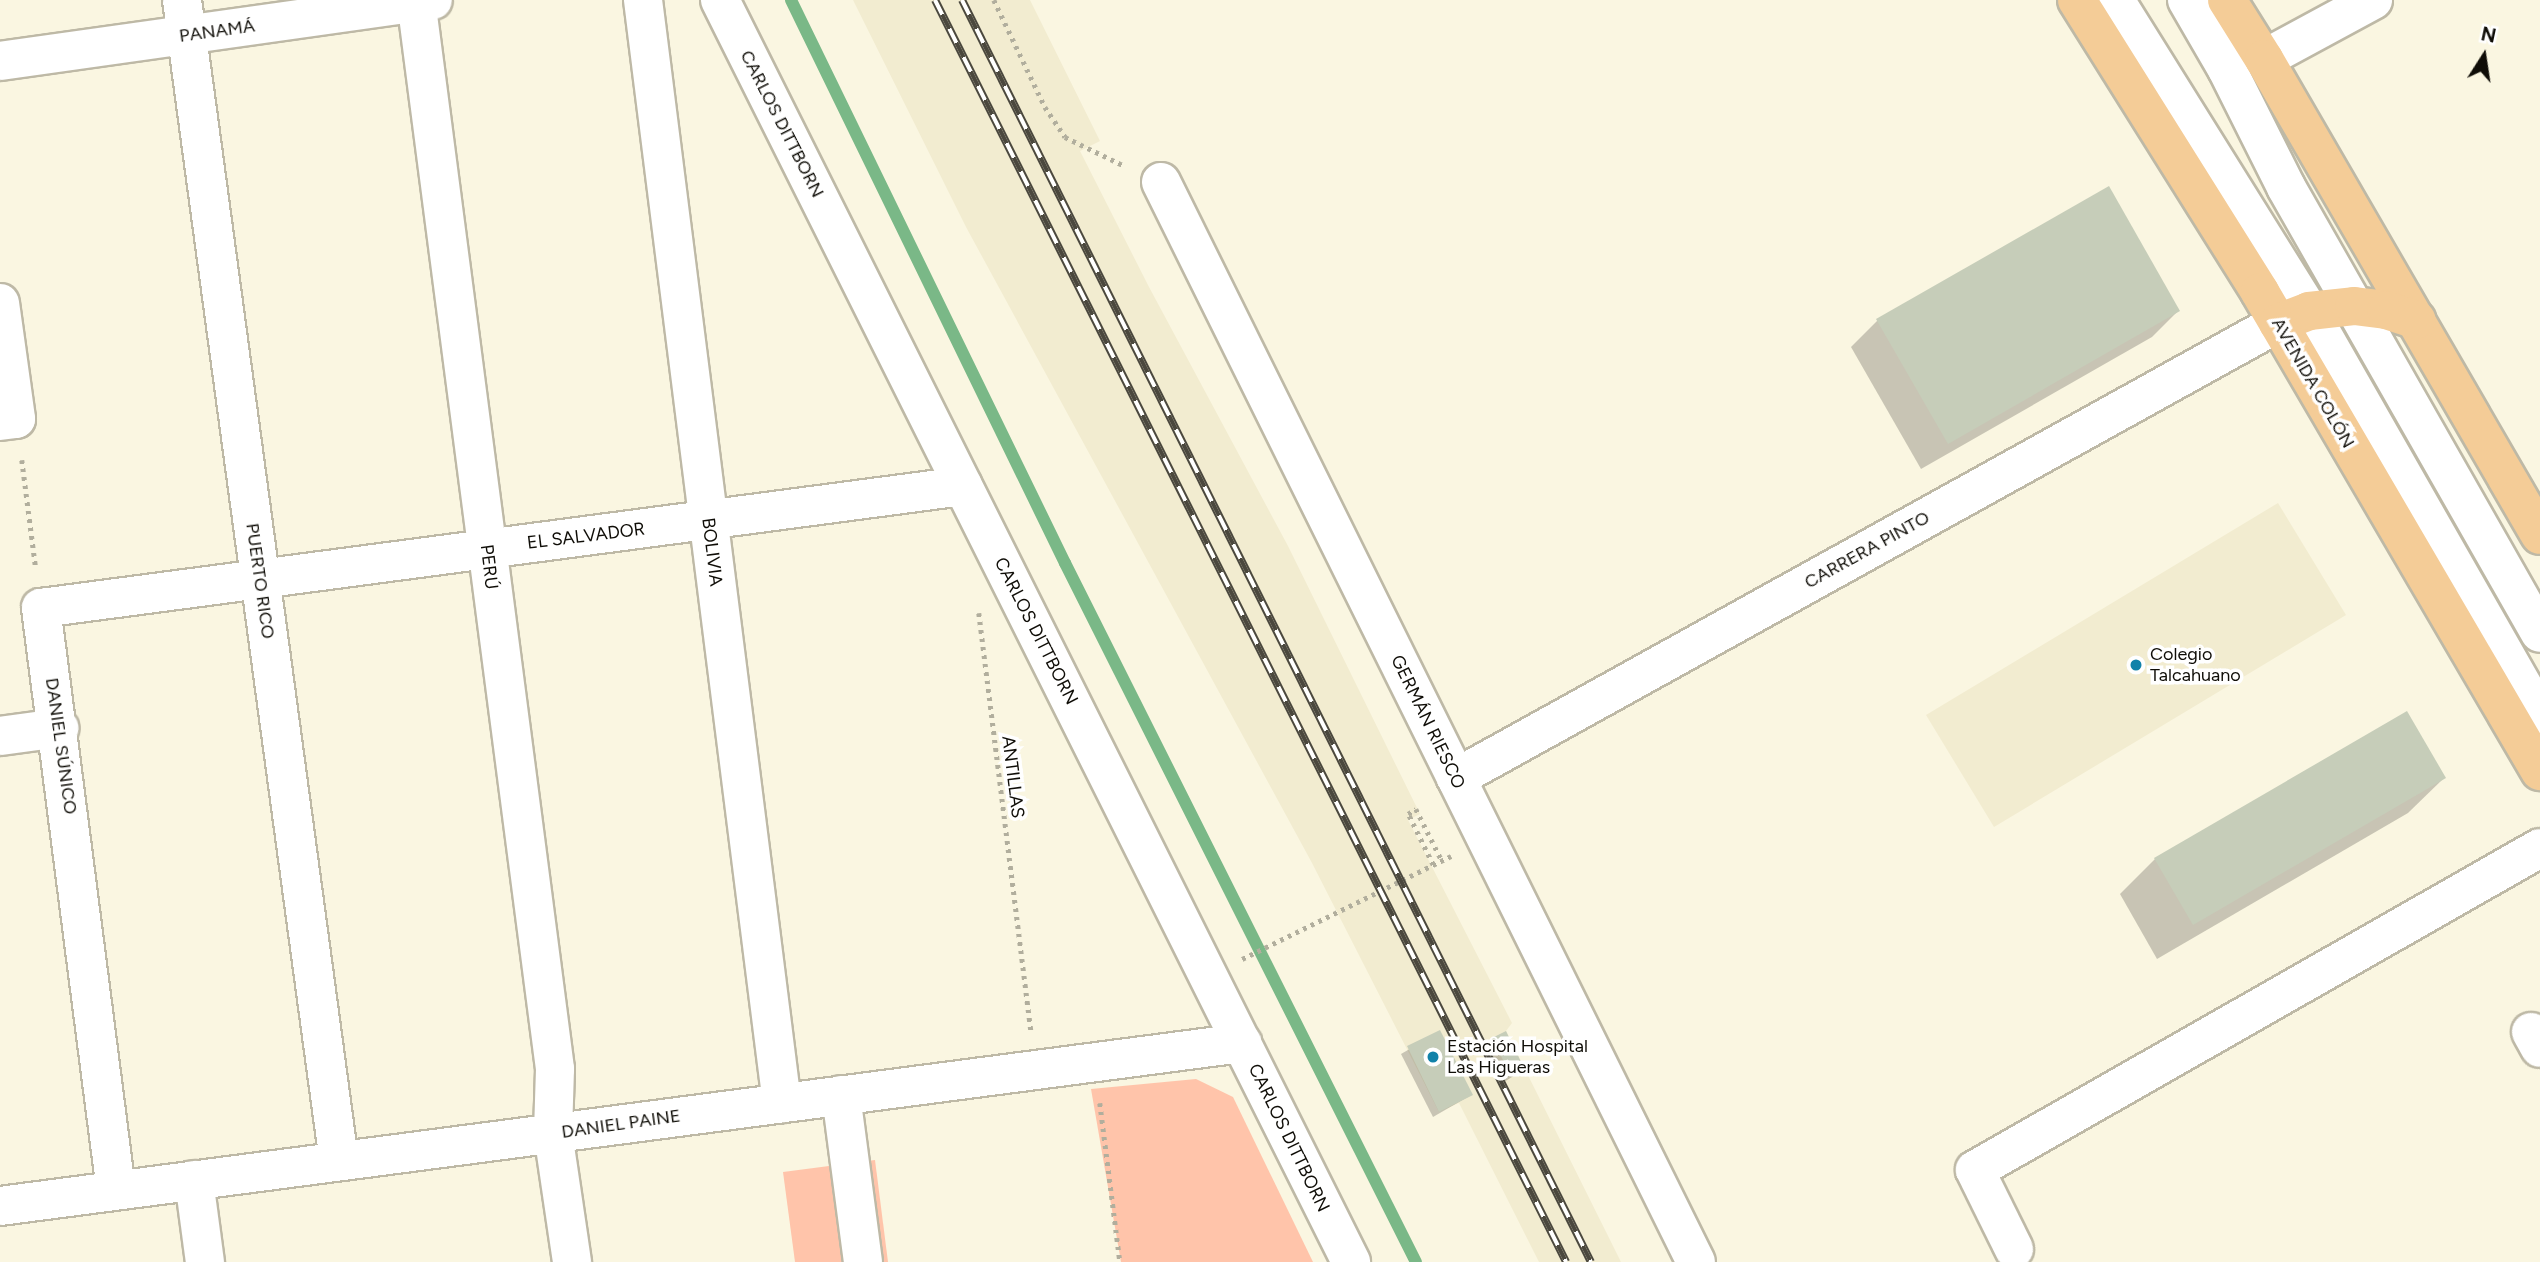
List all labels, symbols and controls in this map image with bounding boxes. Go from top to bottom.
street label: PANAMÁ [178,15,256,47]
north arrow [2449,21,2519,91]
text: N [2479,22,2498,48]
street label: CARLOS DITTBORN [736,47,828,201]
street label: AVENIDA COLÓN [2267,314,2359,452]
street label: CARRERA PINTO [1801,507,1933,593]
street label: BOLIVIA [697,517,727,587]
street label: EL SALVADOR [526,518,646,554]
street label: PUERTO RICO [241,522,279,640]
street label: PERÚ [476,543,502,591]
street label: CARLOS DITTBORN [990,554,1082,708]
place label: Colegio Talcahuano [2150,644,2241,686]
street label: GERMÁN RIESCO [1386,652,1470,792]
marker: Colegio Talcahuano [2128,657,2144,673]
street label: DANIEL SÚNICO [41,676,81,816]
street label: ANTILLAS [997,735,1029,819]
place label: Estación Hospital Las Higueras [1447,1036,1588,1078]
marker: Estación Hospital Las Higueras [1425,1049,1441,1065]
street label: CARLOS DITTBORN [1244,1060,1334,1216]
street label: DANIEL PAINE [560,1105,682,1143]

